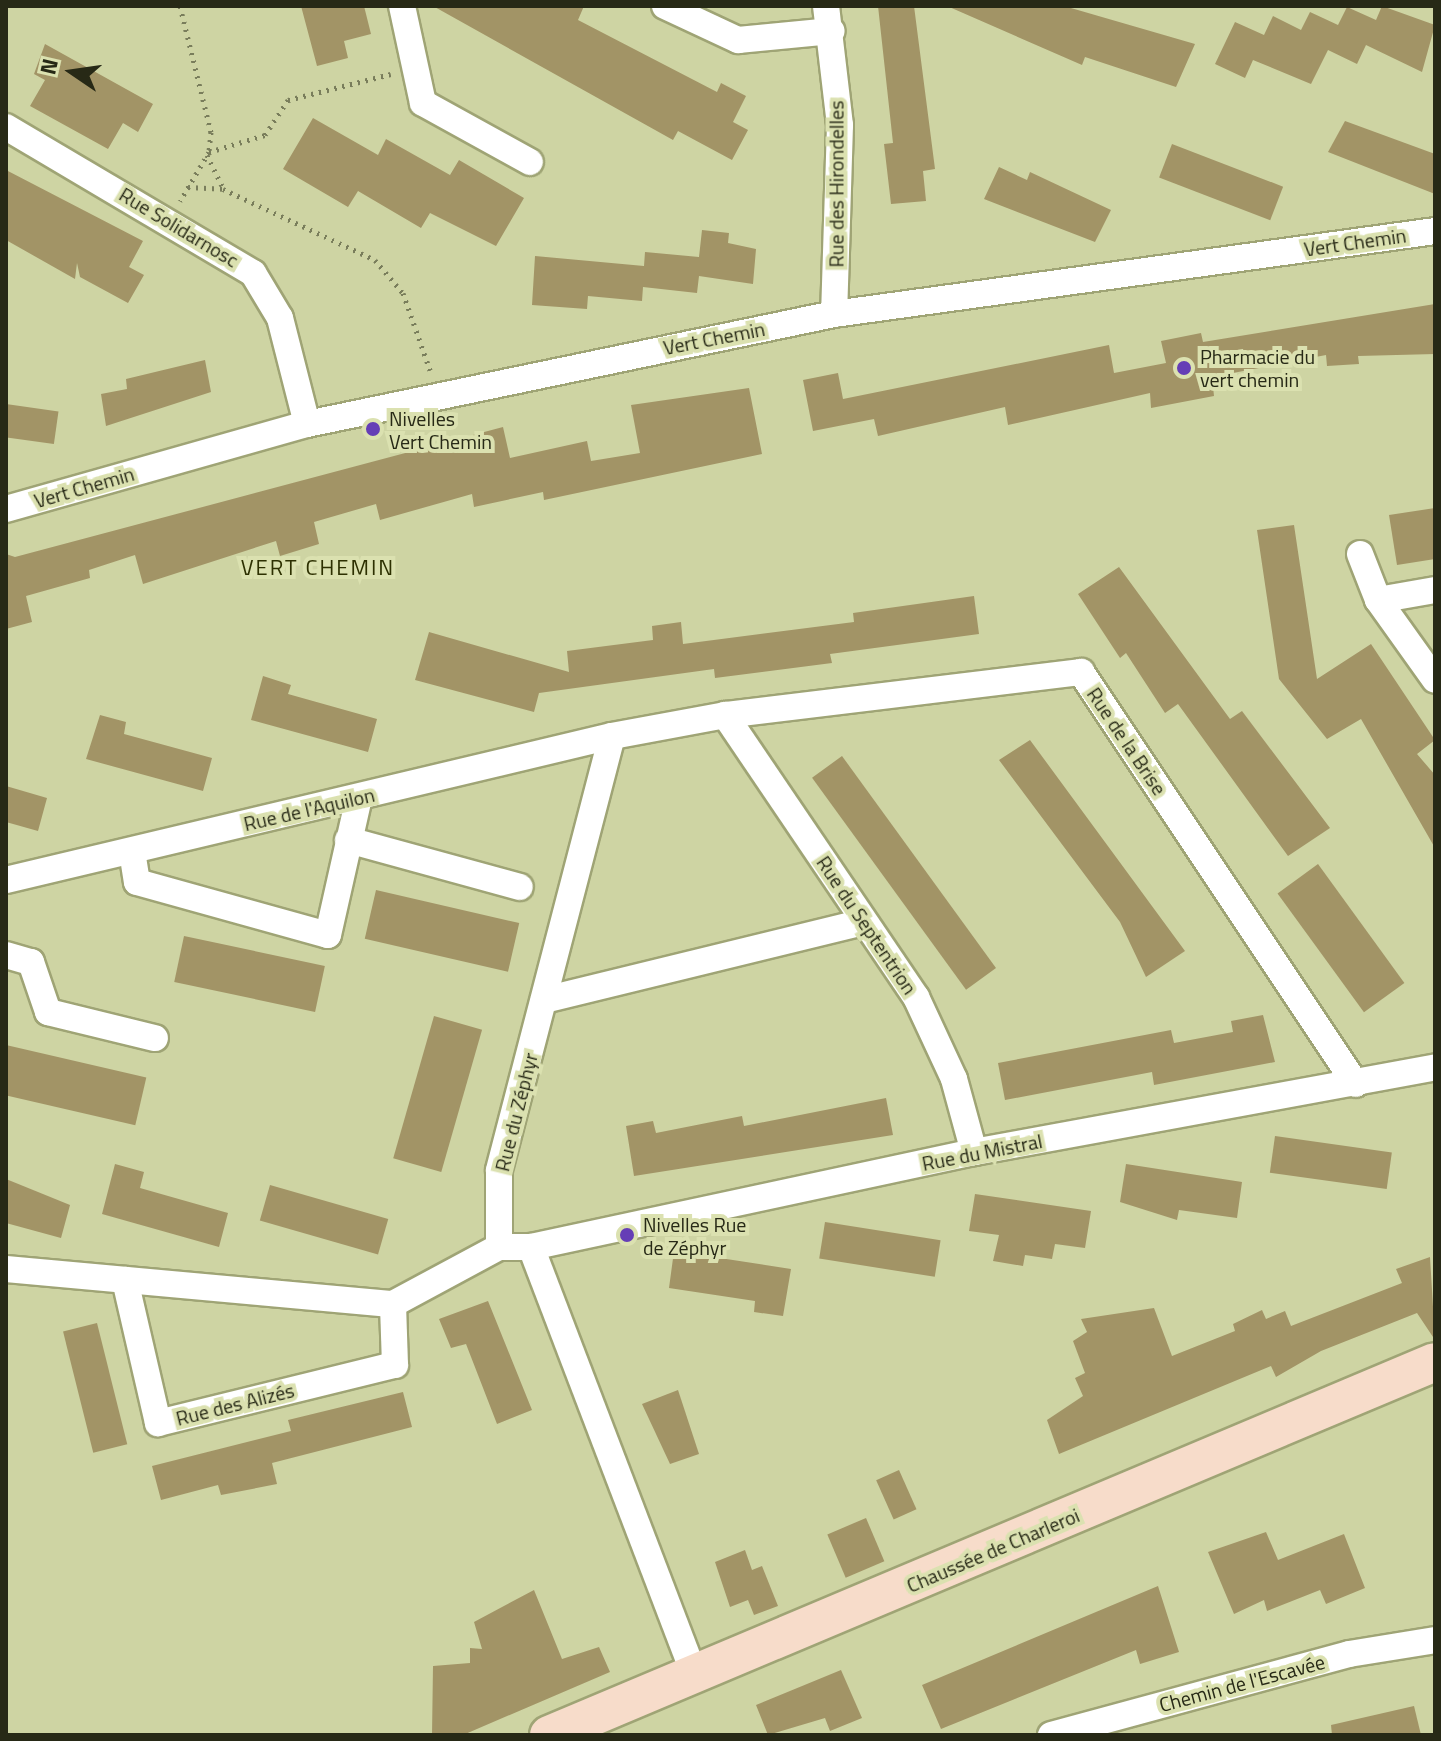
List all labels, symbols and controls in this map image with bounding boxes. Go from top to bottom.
north arrow [32,32,112,112]
text: N [30,55,67,78]
street label: Rue des Hirondelles [824,101,848,267]
street label: Rue Solidarnosc [115,182,243,272]
street label: Vert Chemin [1302,223,1408,261]
street label: Vert Chemin [661,316,767,360]
place label: Pharmacie du vert chemin [1200,344,1315,391]
marker: Pharmacie du vert chemin [1175,359,1193,377]
place label: Nivelles Vert Chemin [389,406,492,453]
marker: Nivelles Vert Chemin [364,420,382,438]
street label: Vert Chemin [31,461,137,513]
district label: VERT CHEMIN [241,555,395,581]
street label: Rue de la Brise [1082,683,1172,799]
street label: Rue de l'Aquilon [241,782,377,836]
street label: Rue du Septentrion [812,851,922,999]
street label: Rue du Zéphyr [490,1050,542,1174]
street label: Rue du Mistral [920,1129,1044,1175]
place label: Nivelles Rue de Zéphyr [643,1212,746,1259]
marker: Nivelles Rue de Zéphyr [618,1226,636,1244]
street label: Rue des Alizés [173,1378,297,1430]
street label: Chaussée de Charleroi [903,1503,1083,1597]
street label: Chemin de l'Escavée [1157,1649,1327,1717]

